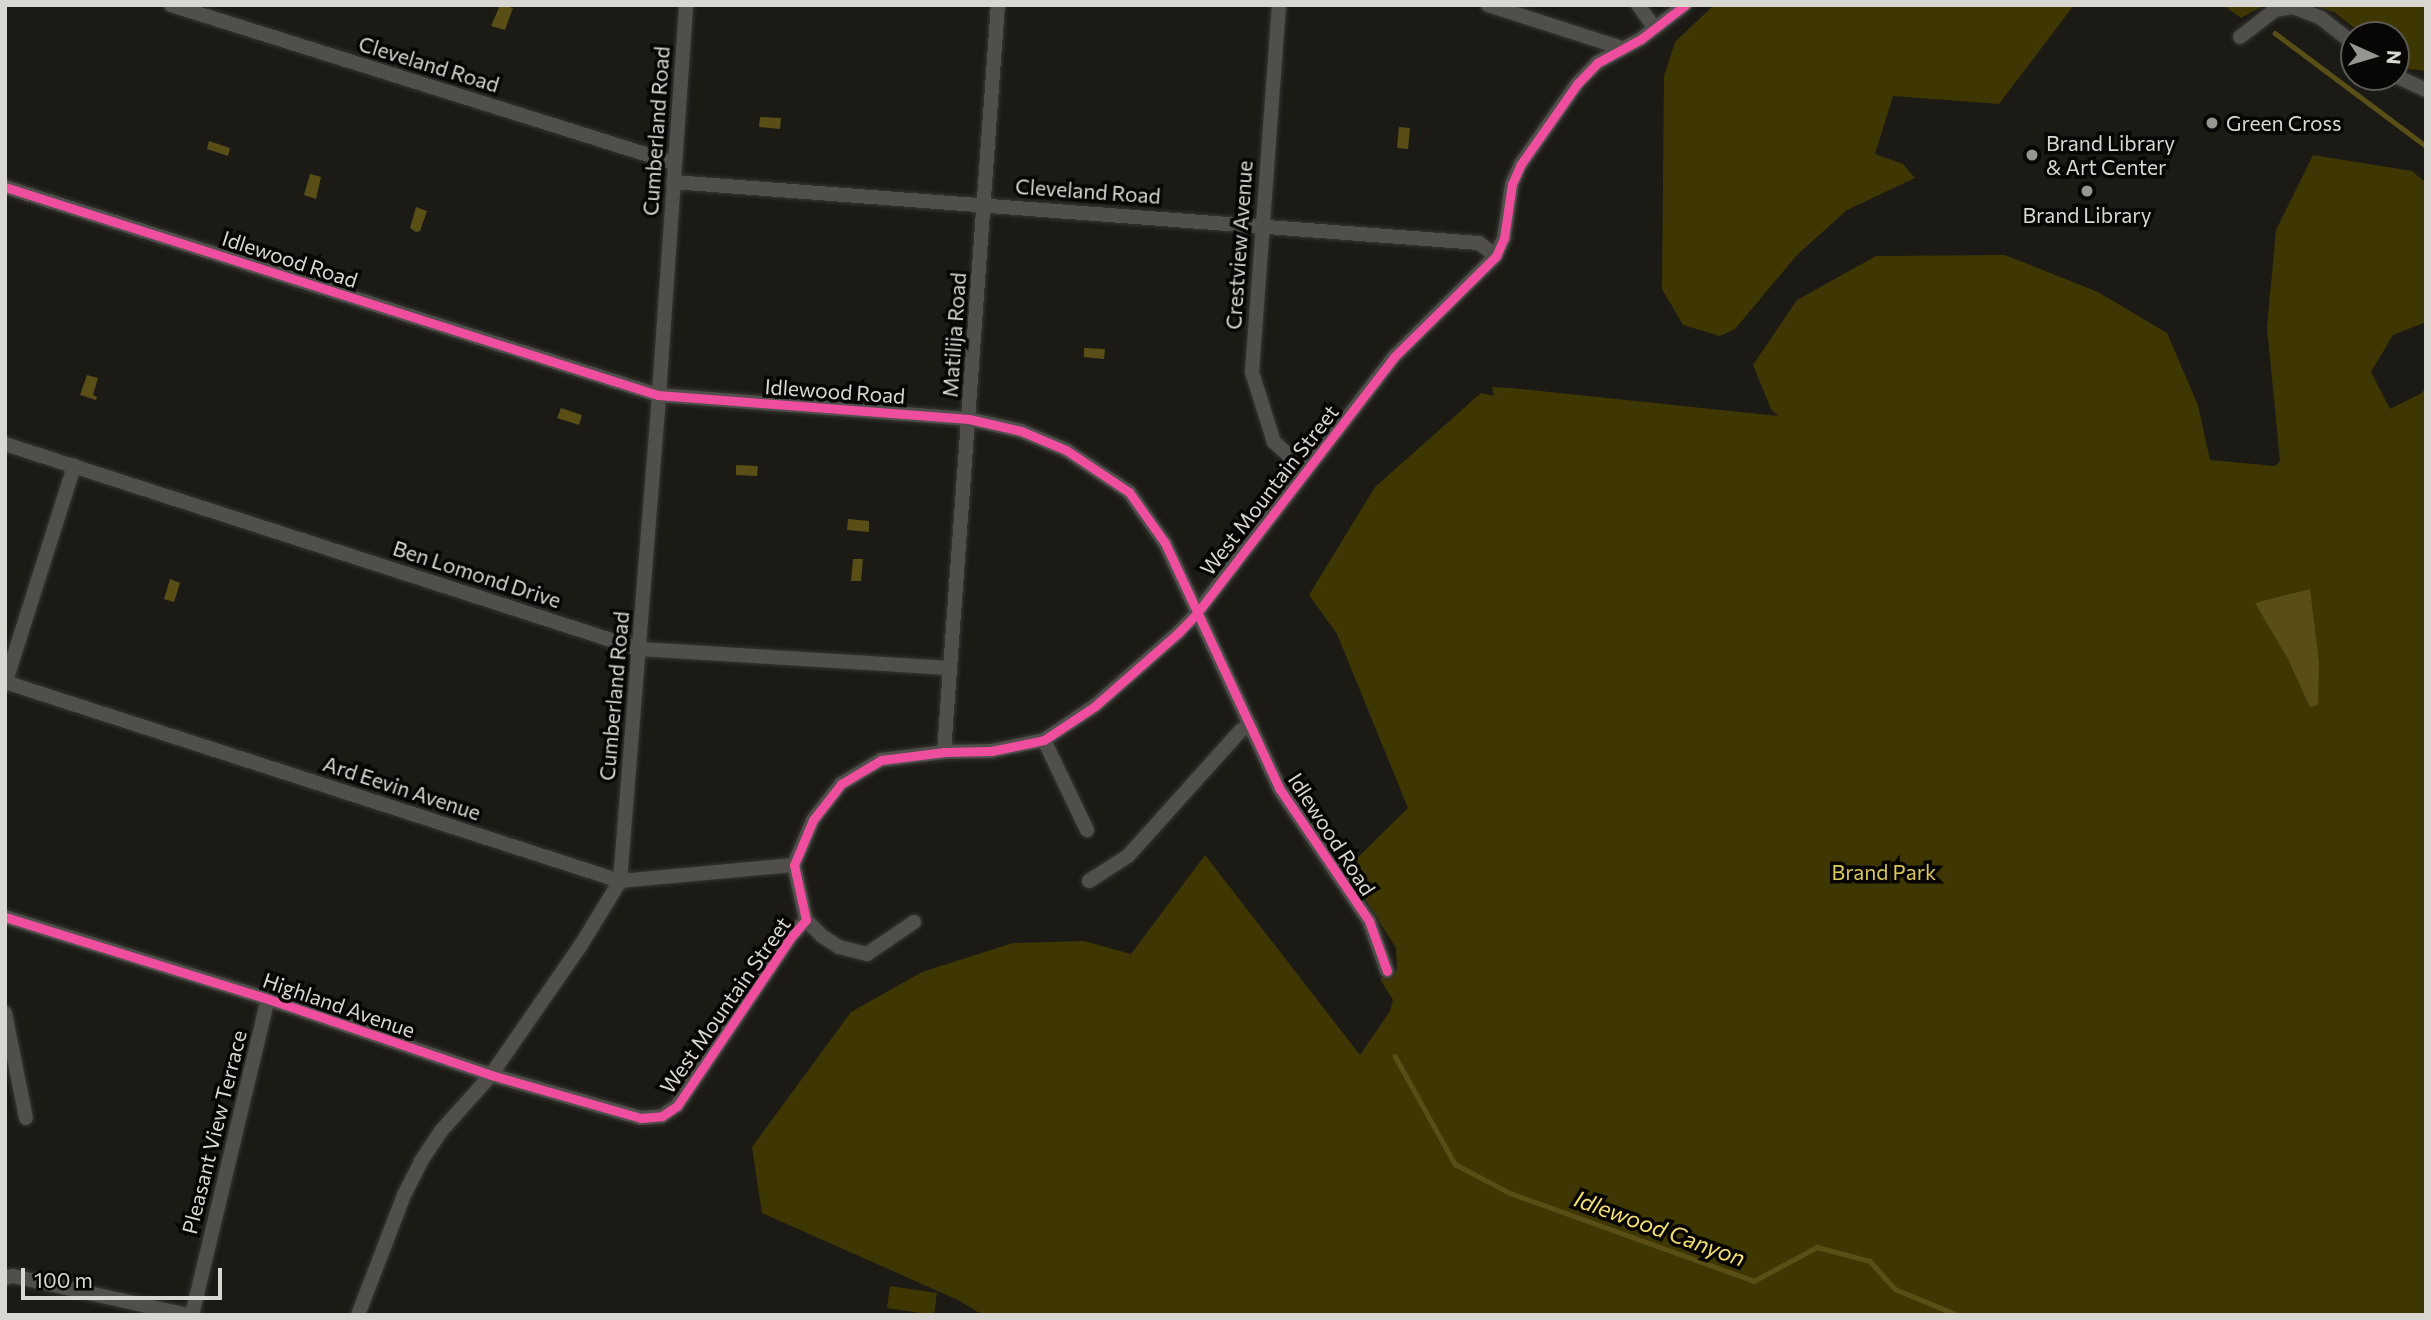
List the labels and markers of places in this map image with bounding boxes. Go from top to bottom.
place label: Green Cross [2226,110,2341,136]
marker: Green Cross [2204,115,2220,131]
place label: Brand Library & Art Center [2046,130,2175,180]
marker: Brand Library & Art Center [2024,147,2040,163]
marker: Brand Library [2079,183,2095,199]
place label: Brand Library [2022,202,2152,228]

